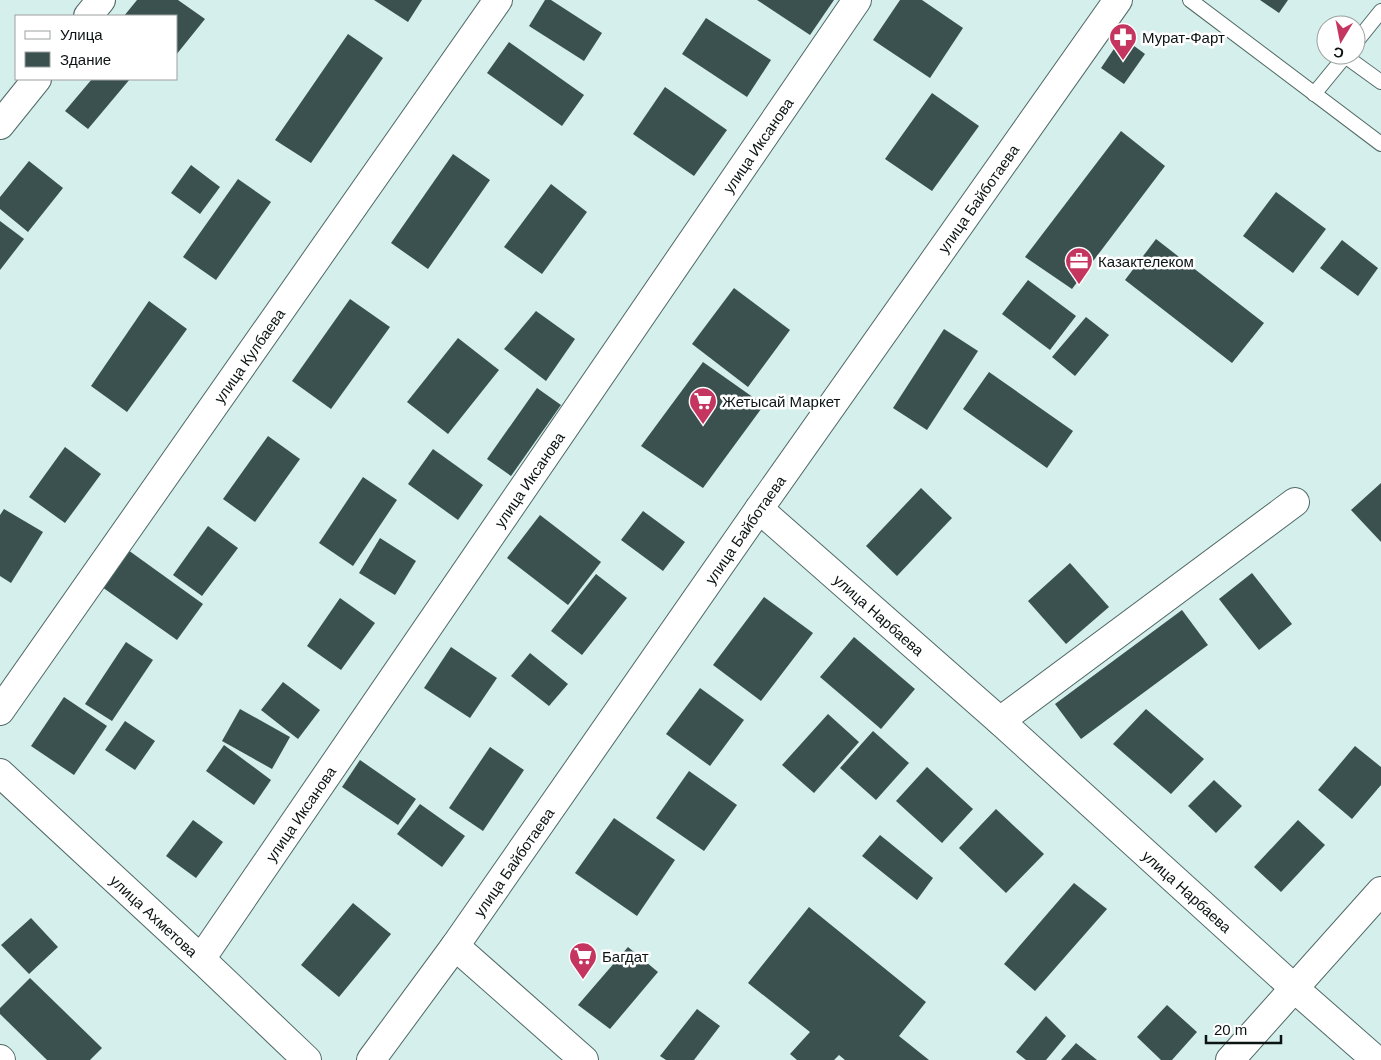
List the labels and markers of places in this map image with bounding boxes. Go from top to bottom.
pharmacy icon: Мурат-Фарт [1108,22,1138,61]
place label: Мурат-Фарт [1142,29,1225,46]
office icon: Казактелеком [1064,246,1094,285]
place label: Казактелеком [1098,253,1194,270]
supermarket icon: Жетысай Маркет [688,386,718,425]
place label: Жетысай Маркет [722,393,840,410]
supermarket icon: Багдат [568,941,598,980]
place label: Багдат [602,948,649,965]

